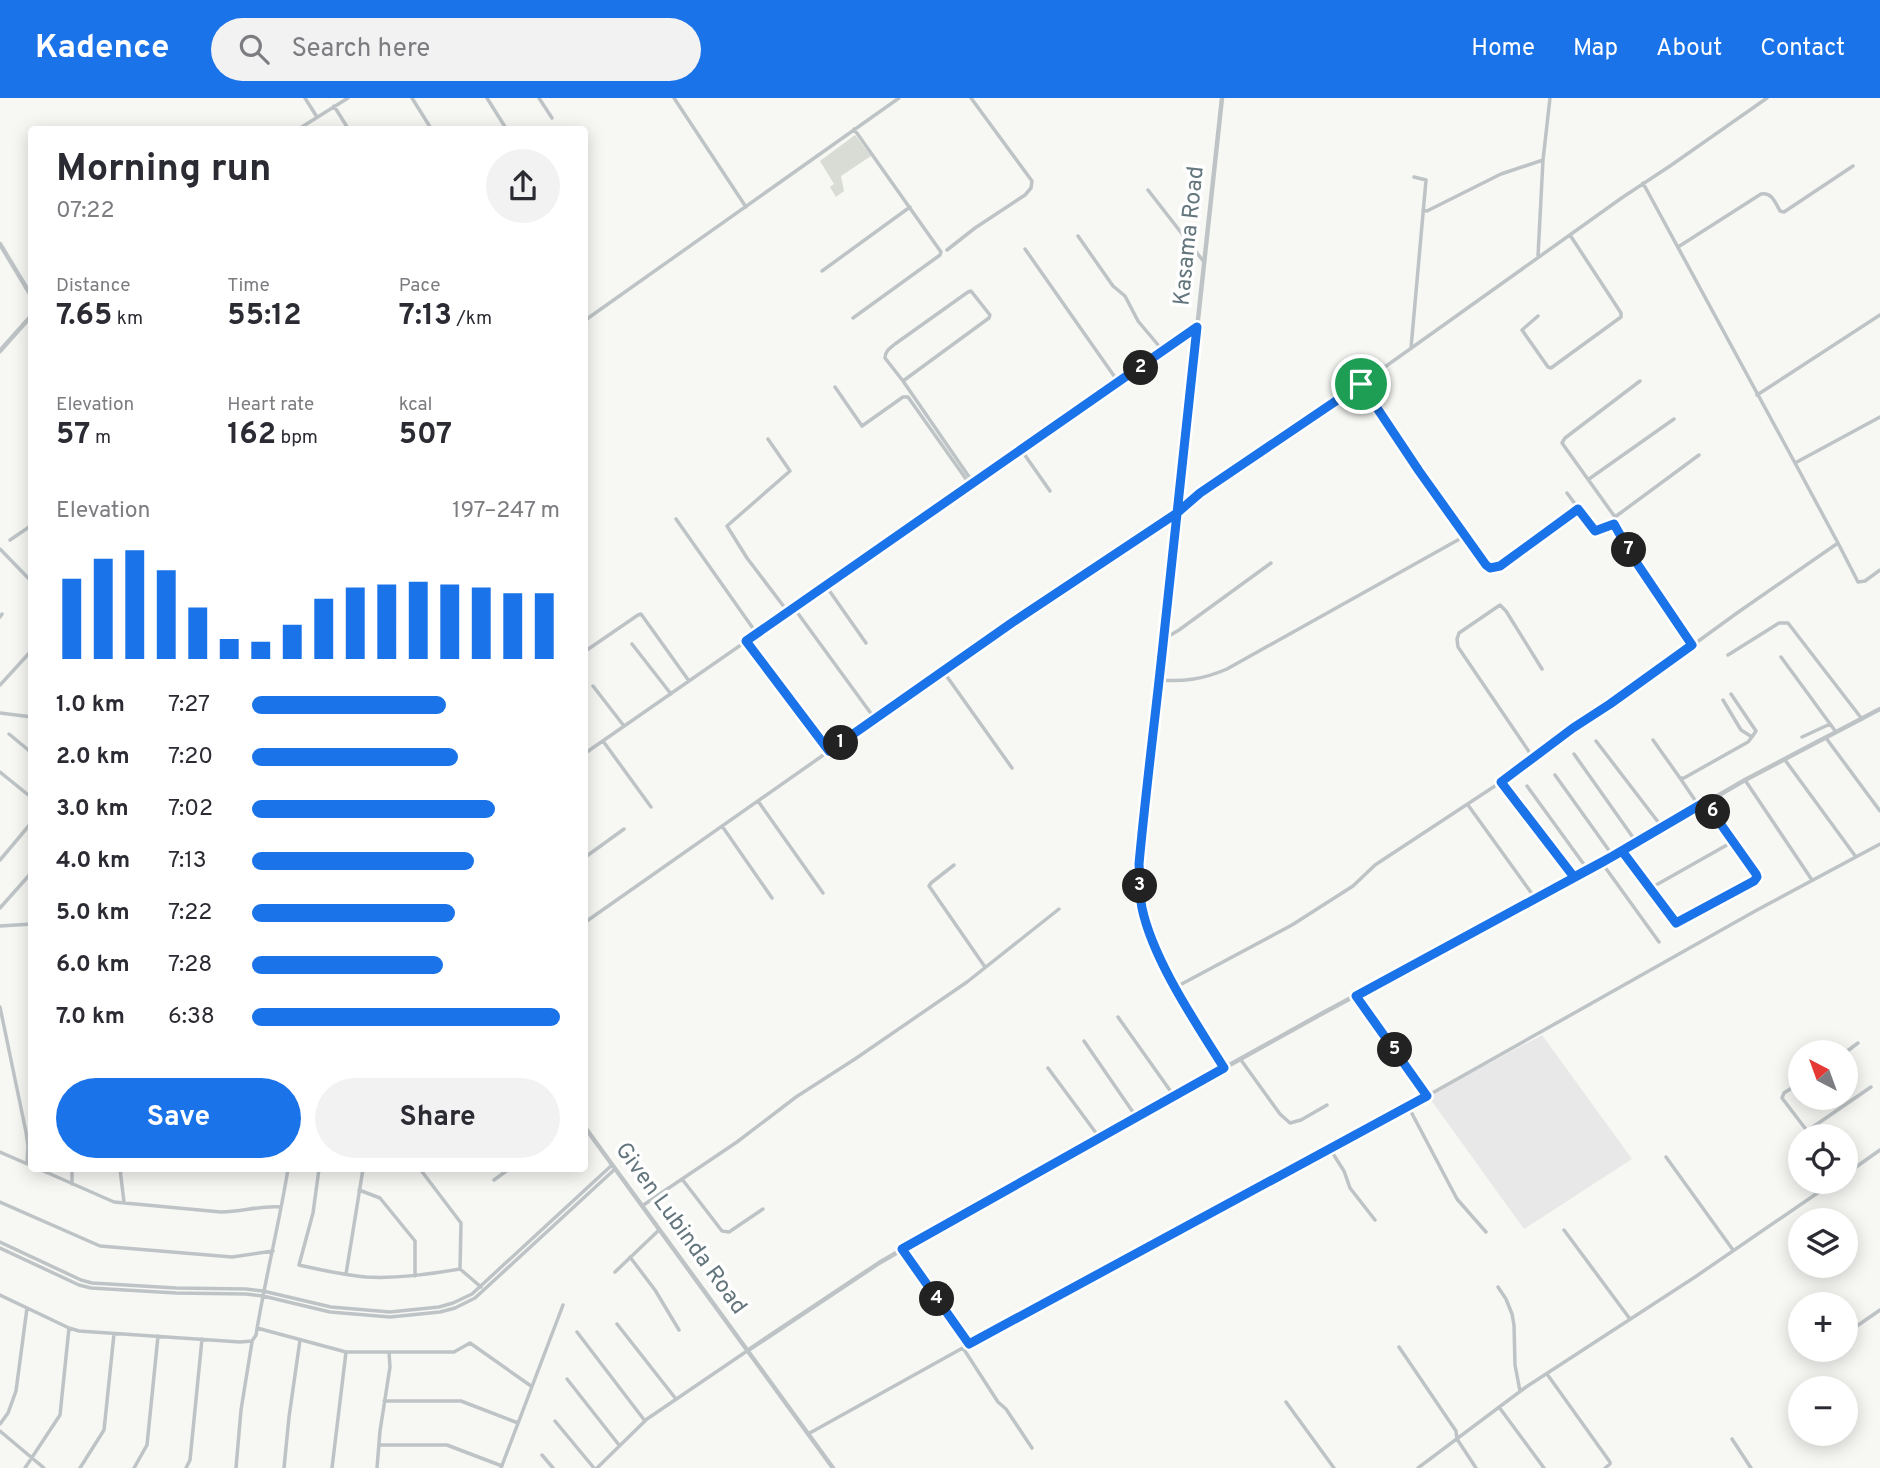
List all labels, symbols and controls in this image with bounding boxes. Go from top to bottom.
search box [211,18,701,81]
text: Kadence [35,28,169,70]
icon: search [235,30,273,68]
text: Search here [291,33,430,66]
text: Home [1471,34,1535,64]
text: Map [1573,34,1618,64]
text: About [1656,34,1722,64]
text: Contact [1760,34,1845,64]
text: Morning run [56,146,272,195]
button: share [486,149,560,223]
street label: Kasama Road [1168,165,1212,307]
text: 07:22 [56,197,115,226]
text: Distance [56,274,131,298]
text: Time [227,274,270,298]
text: Pace [399,274,440,298]
text: 7.65 [56,298,112,335]
text: 55:12 [227,298,302,335]
text: 7:13 [399,298,452,335]
text: km [112,307,143,331]
text: /km [452,307,492,331]
pin: 2 [1124,350,1158,386]
pin [1331,354,1391,414]
text: 2 [1135,355,1146,379]
icon: arrive [1342,365,1380,403]
text: Elevation [56,393,134,417]
text: Heart rate [227,393,314,417]
text: kcal [399,393,432,417]
text: 57 [56,417,90,454]
text: 162 [227,417,276,454]
text: 507 [399,417,452,454]
text: m [90,426,111,450]
text: bpm [276,426,318,450]
text: Elevation [56,497,151,526]
text: 197–247 m [452,497,560,526]
pin: 7 [1612,532,1646,568]
text: 7 [1623,537,1634,561]
text: 1.0 km [56,691,125,720]
text: 7:27 [168,691,210,720]
pin: 1 [824,726,858,760]
text: 1 [837,730,844,754]
text: 2.0 km [56,743,130,772]
text: 7:20 [168,743,213,772]
pin: 6 [1696,794,1730,830]
text: 3.0 km [56,795,129,824]
text: 7:02 [168,795,213,824]
text: 6 [1707,799,1718,823]
text: 4.0 km [56,847,130,876]
text: 7:13 [168,847,207,876]
pin: 3 [1122,868,1158,904]
text: 3 [1134,873,1145,897]
text: 5.0 km [56,899,130,928]
text: 7:22 [168,899,212,928]
text: 6.0 km [56,951,130,980]
text: 7:28 [168,951,212,980]
text: 7.0 km [56,1003,125,1032]
text: 6:38 [168,1003,215,1032]
pin: 5 [1378,1032,1412,1068]
text: 5 [1389,1037,1400,1061]
north arrow [1788,1040,1858,1110]
map controls [1788,1040,1858,1446]
button: Save [56,1078,301,1158]
button: Share [315,1078,560,1158]
button: locate [1788,1124,1858,1194]
street label: Given Lubinda Road [608,1137,752,1321]
button: layers [1788,1208,1858,1278]
pin: 4 [920,1282,954,1316]
text: 4 [930,1286,943,1310]
button: + [1788,1292,1858,1362]
button: − [1788,1376,1858,1446]

